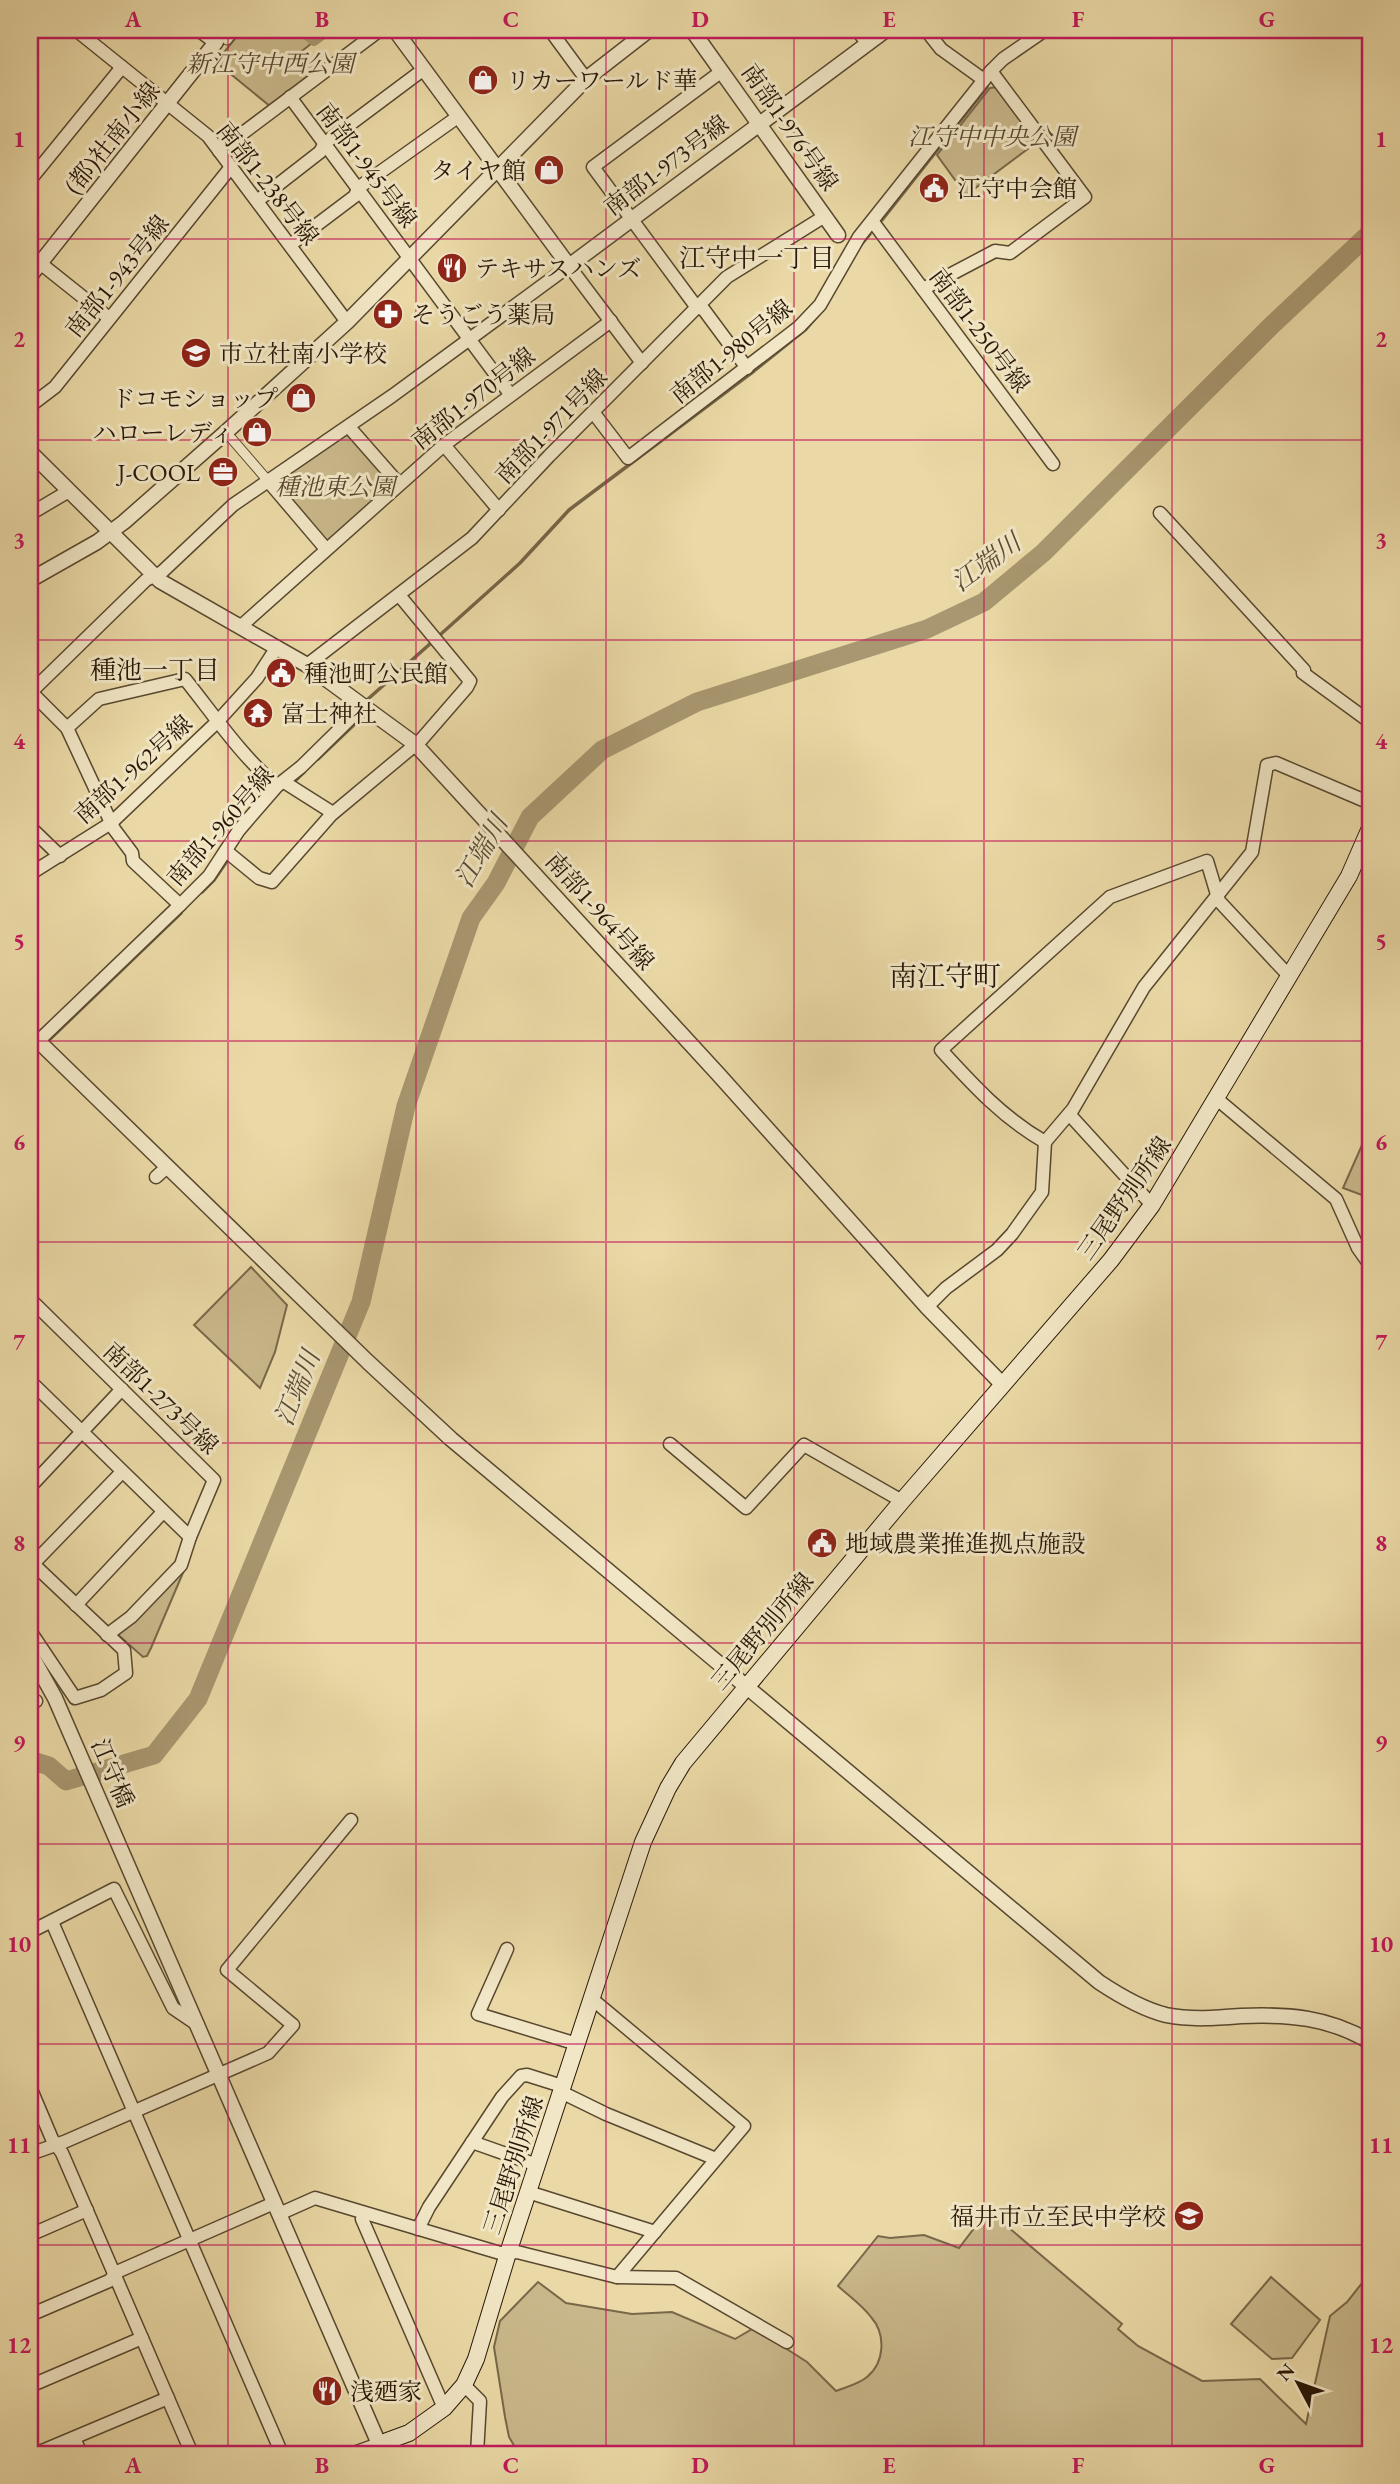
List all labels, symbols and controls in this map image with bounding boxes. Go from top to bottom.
text: A [124,4,142,34]
text: B [315,4,329,34]
text: C [503,4,519,34]
text: D [691,4,709,34]
text: E [882,4,896,34]
text: F [1072,4,1085,34]
text: G [1259,4,1275,34]
park label: 新江守中西公園 [186,48,358,79]
street label: 南部1-976号線 [735,57,845,197]
shop icon: リカーワールド華 [466,63,500,97]
place label: リカーワールド華 [506,65,697,96]
street label: (都)社南小線 [57,76,167,200]
street label: 南部1-945号線 [310,96,424,234]
street label: 南部1-973号線 [597,108,735,222]
street label: 南部1-238号線 [210,115,326,251]
park label: 江守中中央公園 [908,121,1080,152]
text: 1 [13,124,25,154]
text: 1 [1375,124,1387,154]
shop icon: タイヤ館 [532,153,566,187]
place label: タイヤ館 [430,155,526,186]
public building icon: 江守中会館 [917,171,951,205]
place label: 江守中会館 [957,173,1077,204]
street label: 南部1-943号線 [58,208,176,344]
district label: 江守中一丁目 [679,241,835,275]
restaurant icon: テキサスハンズ [435,251,469,285]
place label: テキサスハンズ [475,253,641,284]
street label: 南部1-250号線 [923,261,1037,399]
street label: 南部1-980号線 [663,292,799,410]
pharmacy icon: そうごう薬局 [371,297,405,331]
place label: そうごう薬局 [411,299,555,330]
text: 2 [13,324,25,354]
text: 2 [1375,324,1387,354]
school or university icon: 市立社南小学校 [179,336,213,370]
place label: 市立社南小学校 [219,338,387,369]
street label: 南部1-970号線 [405,340,541,456]
street label: 南部1-971号線 [488,362,614,490]
shop icon: ドコモショップ [284,381,318,415]
place label: ドコモショップ [111,383,278,414]
shop icon: ハローレディ [240,415,274,449]
place label: ハローレディ [92,417,234,448]
office icon: J-COOL [206,455,240,489]
place label: J-COOL [116,457,200,488]
park label: 種池東公園 [275,471,399,502]
water label: 江端川 [944,524,1030,599]
text: 3 [13,525,25,555]
text: 3 [1375,525,1387,555]
district label: 種池一丁目 [90,653,220,687]
public building icon: 種池町公民館 [264,656,298,690]
place label: 種池町公民館 [304,658,448,689]
temple icon: 富士神社 [241,696,275,730]
place label: 富士神社 [281,698,377,729]
street label: 南部1-962号線 [67,708,199,830]
text: 4 [13,726,26,756]
text: 4 [1375,726,1388,756]
street label: 南部1-960号線 [160,760,280,892]
water label: 江端川 [447,806,517,893]
street label: 南部1-964号線 [539,845,661,977]
text: 5 [13,926,25,956]
text: 5 [1375,926,1387,956]
district label: 南江守町 [889,958,1001,994]
text: 6 [13,1127,25,1157]
text: 6 [1375,1127,1387,1157]
street label: 三尾野別所線 [1070,1130,1178,1266]
text: 7 [13,1327,26,1357]
text: 7 [1375,1327,1388,1357]
street label: 南部1-273号線 [97,1335,225,1461]
water label: 江端川 [267,1343,328,1431]
public building icon: 地域農業推進拠点施設 [805,1526,839,1560]
text: 8 [13,1528,25,1558]
place label: 地域農業推進拠点施設 [845,1528,1085,1559]
text: 8 [1375,1528,1387,1558]
street label: 三尾野別所線 [704,1566,820,1696]
text: 9 [13,1728,25,1758]
text: 9 [1375,1728,1387,1758]
street label: 江守橋 [85,1734,141,1812]
text: 10 [7,1929,31,1959]
text: 10 [1369,1929,1393,1959]
street label: 三尾野別所線 [476,2092,550,2238]
text: 11 [7,2130,31,2160]
text: 11 [1369,2130,1393,2160]
school or university icon: 福井市立至民中学校 [1172,2199,1206,2233]
place label: 福井市立至民中学校 [950,2201,1166,2232]
text: 12 [7,2330,31,2360]
text: 12 [1369,2330,1393,2360]
north arrow [1264,2348,1334,2418]
text: N [1271,2358,1300,2386]
restaurant icon: 浅廼家 [310,2374,344,2408]
place label: 浅廼家 [350,2376,422,2407]
text: A [124,2450,142,2480]
text: B [315,2450,329,2480]
text: C [503,2450,519,2480]
text: D [691,2450,709,2480]
text: E [882,2450,896,2480]
text: F [1072,2450,1085,2480]
text: G [1259,2450,1275,2480]

